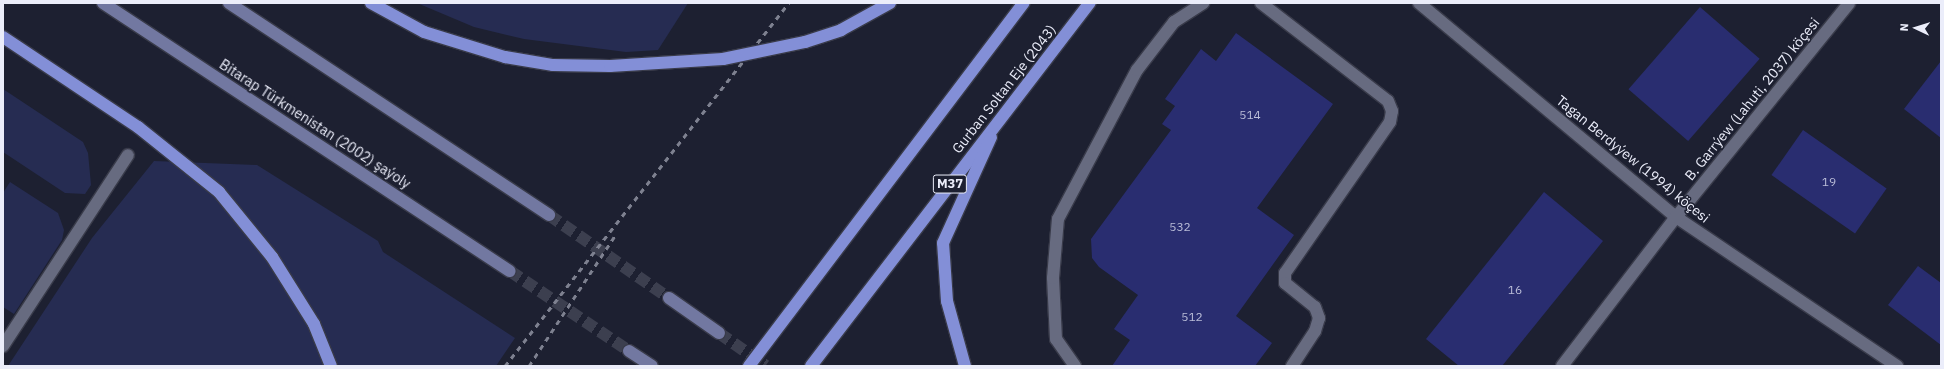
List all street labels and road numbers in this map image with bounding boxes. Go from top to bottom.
street label: B. Garrýew (Lahuti, 2037) köçesi [1681,14,1823,184]
street label: Gurban Soltan Eje (2043) [949,21,1059,157]
street label: Bitarap Türkmenistan (2002) şaýoly [216,56,414,192]
street label: Tagan Berdyýew (1994) köçesi [1553,92,1713,226]
road number: M37 [932,173,968,195]

